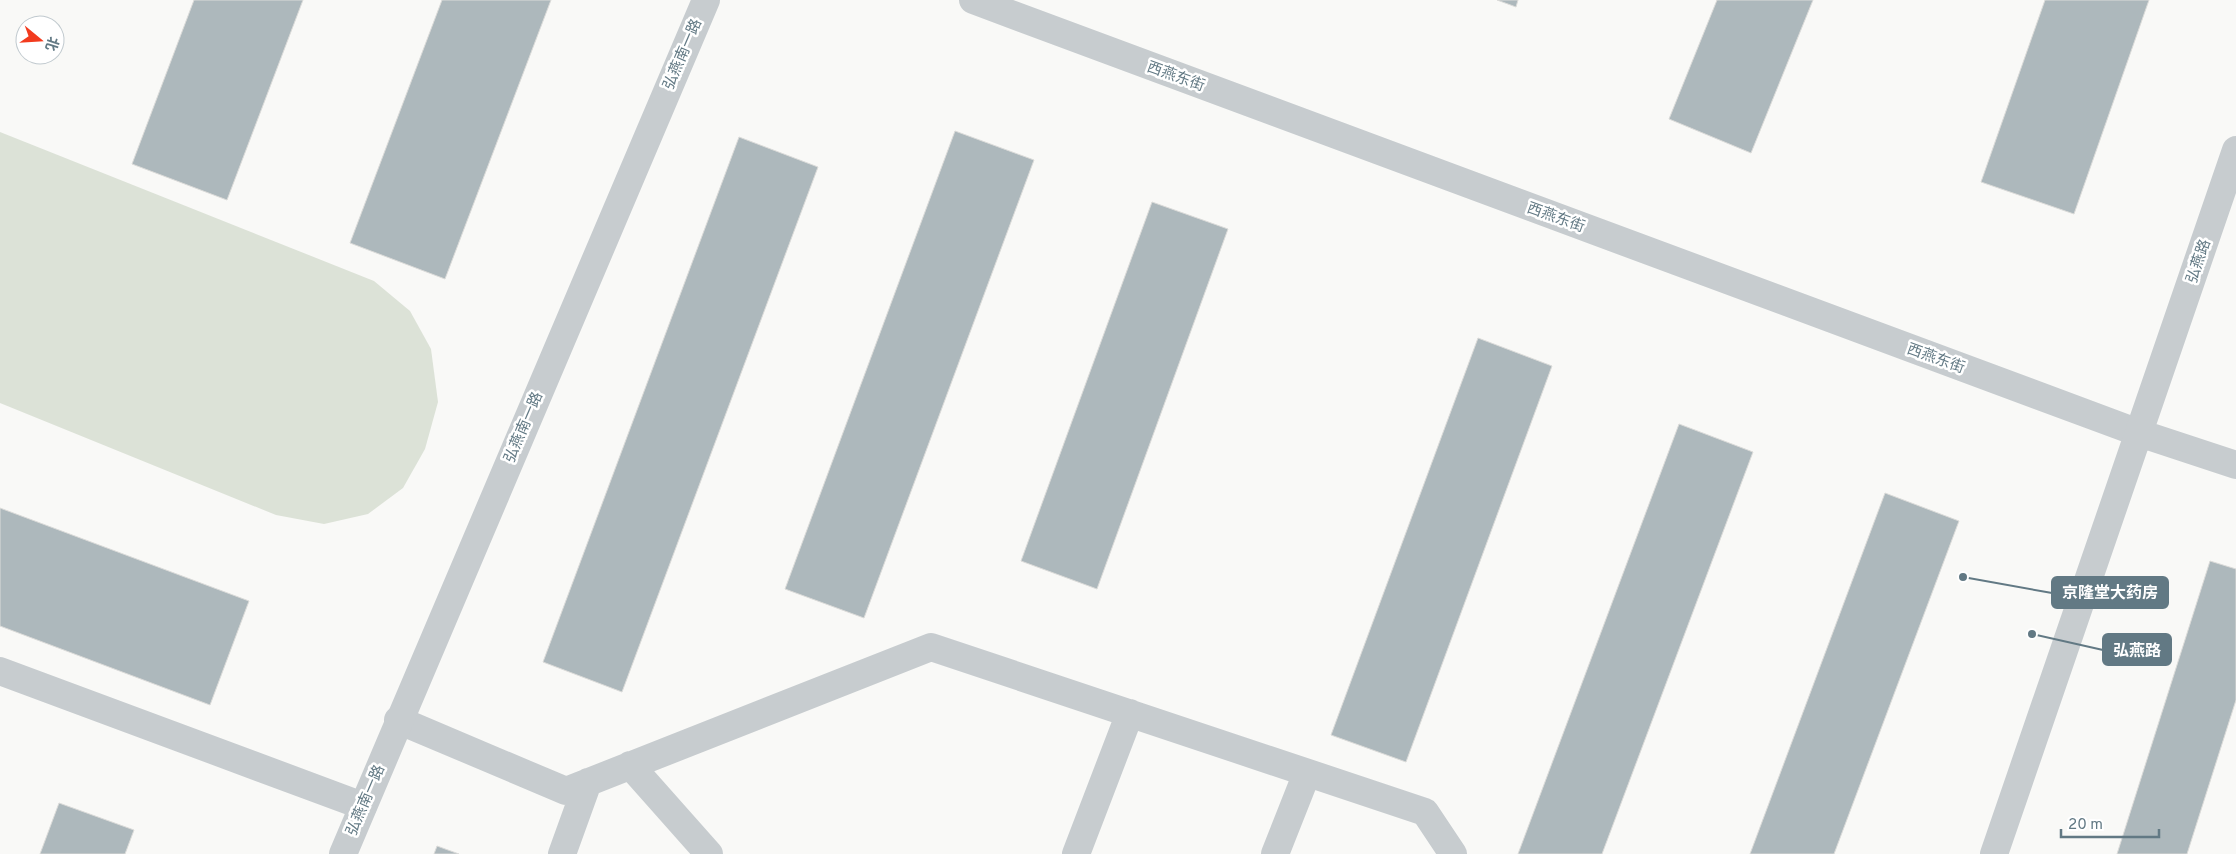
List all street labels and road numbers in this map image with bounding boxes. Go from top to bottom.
street label: 弘燕南一路 [660,16,707,93]
street label: 西燕东街 [1144,58,1207,97]
street label: 西燕东街 [1524,199,1587,238]
street label: 弘燕路 [2183,237,2216,286]
street label: 西燕东街 [1904,340,1967,379]
street label: 弘燕南一路 [501,389,548,466]
street label: 弘燕南一路 [343,762,390,839]

